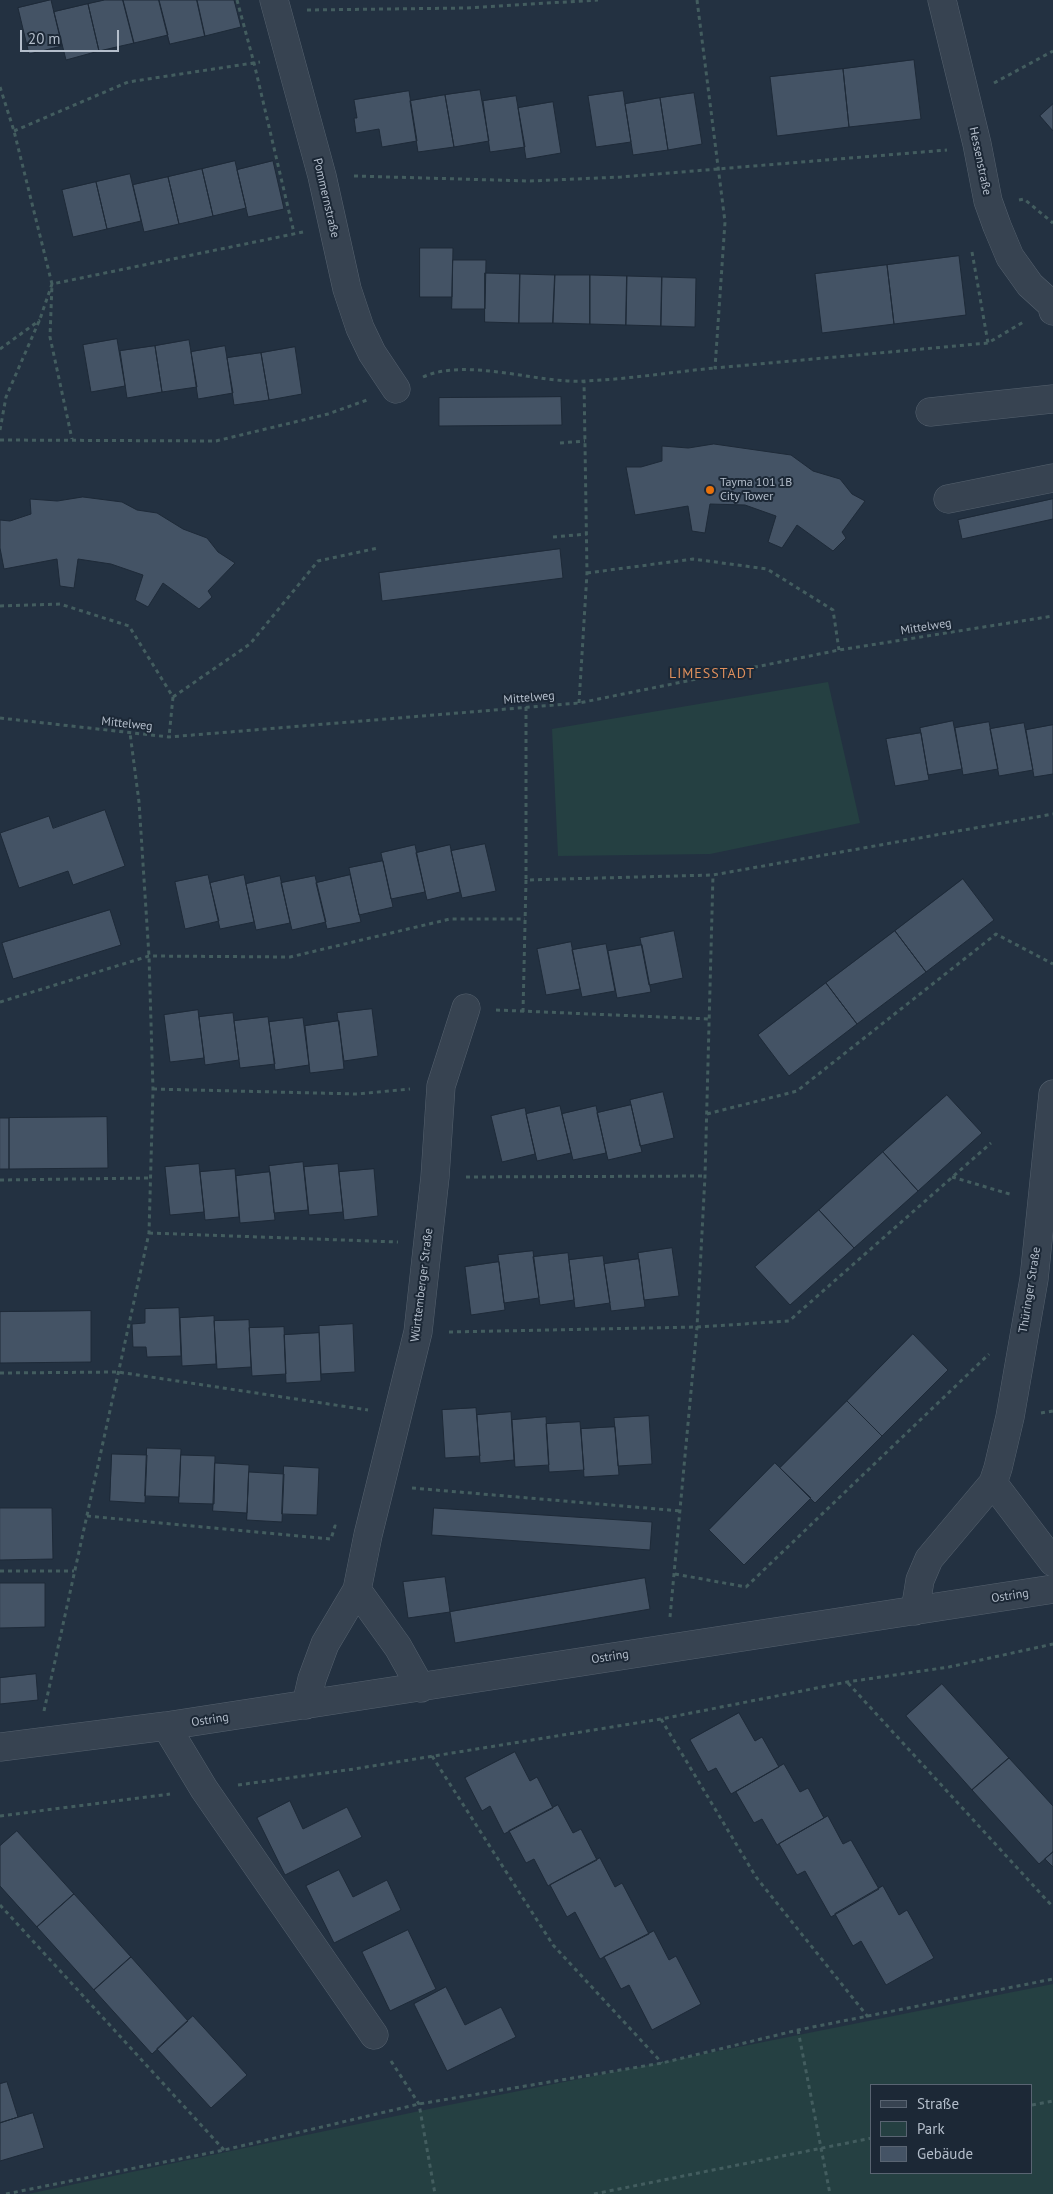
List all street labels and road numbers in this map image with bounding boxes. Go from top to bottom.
street label: Hessenstraße [966,126,994,196]
street label: Pommernstraße [310,157,342,239]
street label: Mittelweg [899,616,953,638]
street label: Mittelweg [503,689,555,707]
street label: Mittelweg [101,714,153,734]
street label: Württemberger Straße [408,1227,436,1343]
street label: Thüringer Straße [1016,1246,1044,1334]
street label: Ostring [990,1586,1030,1606]
street label: Ostring [590,1647,630,1667]
street label: Ostring [190,1710,230,1730]

